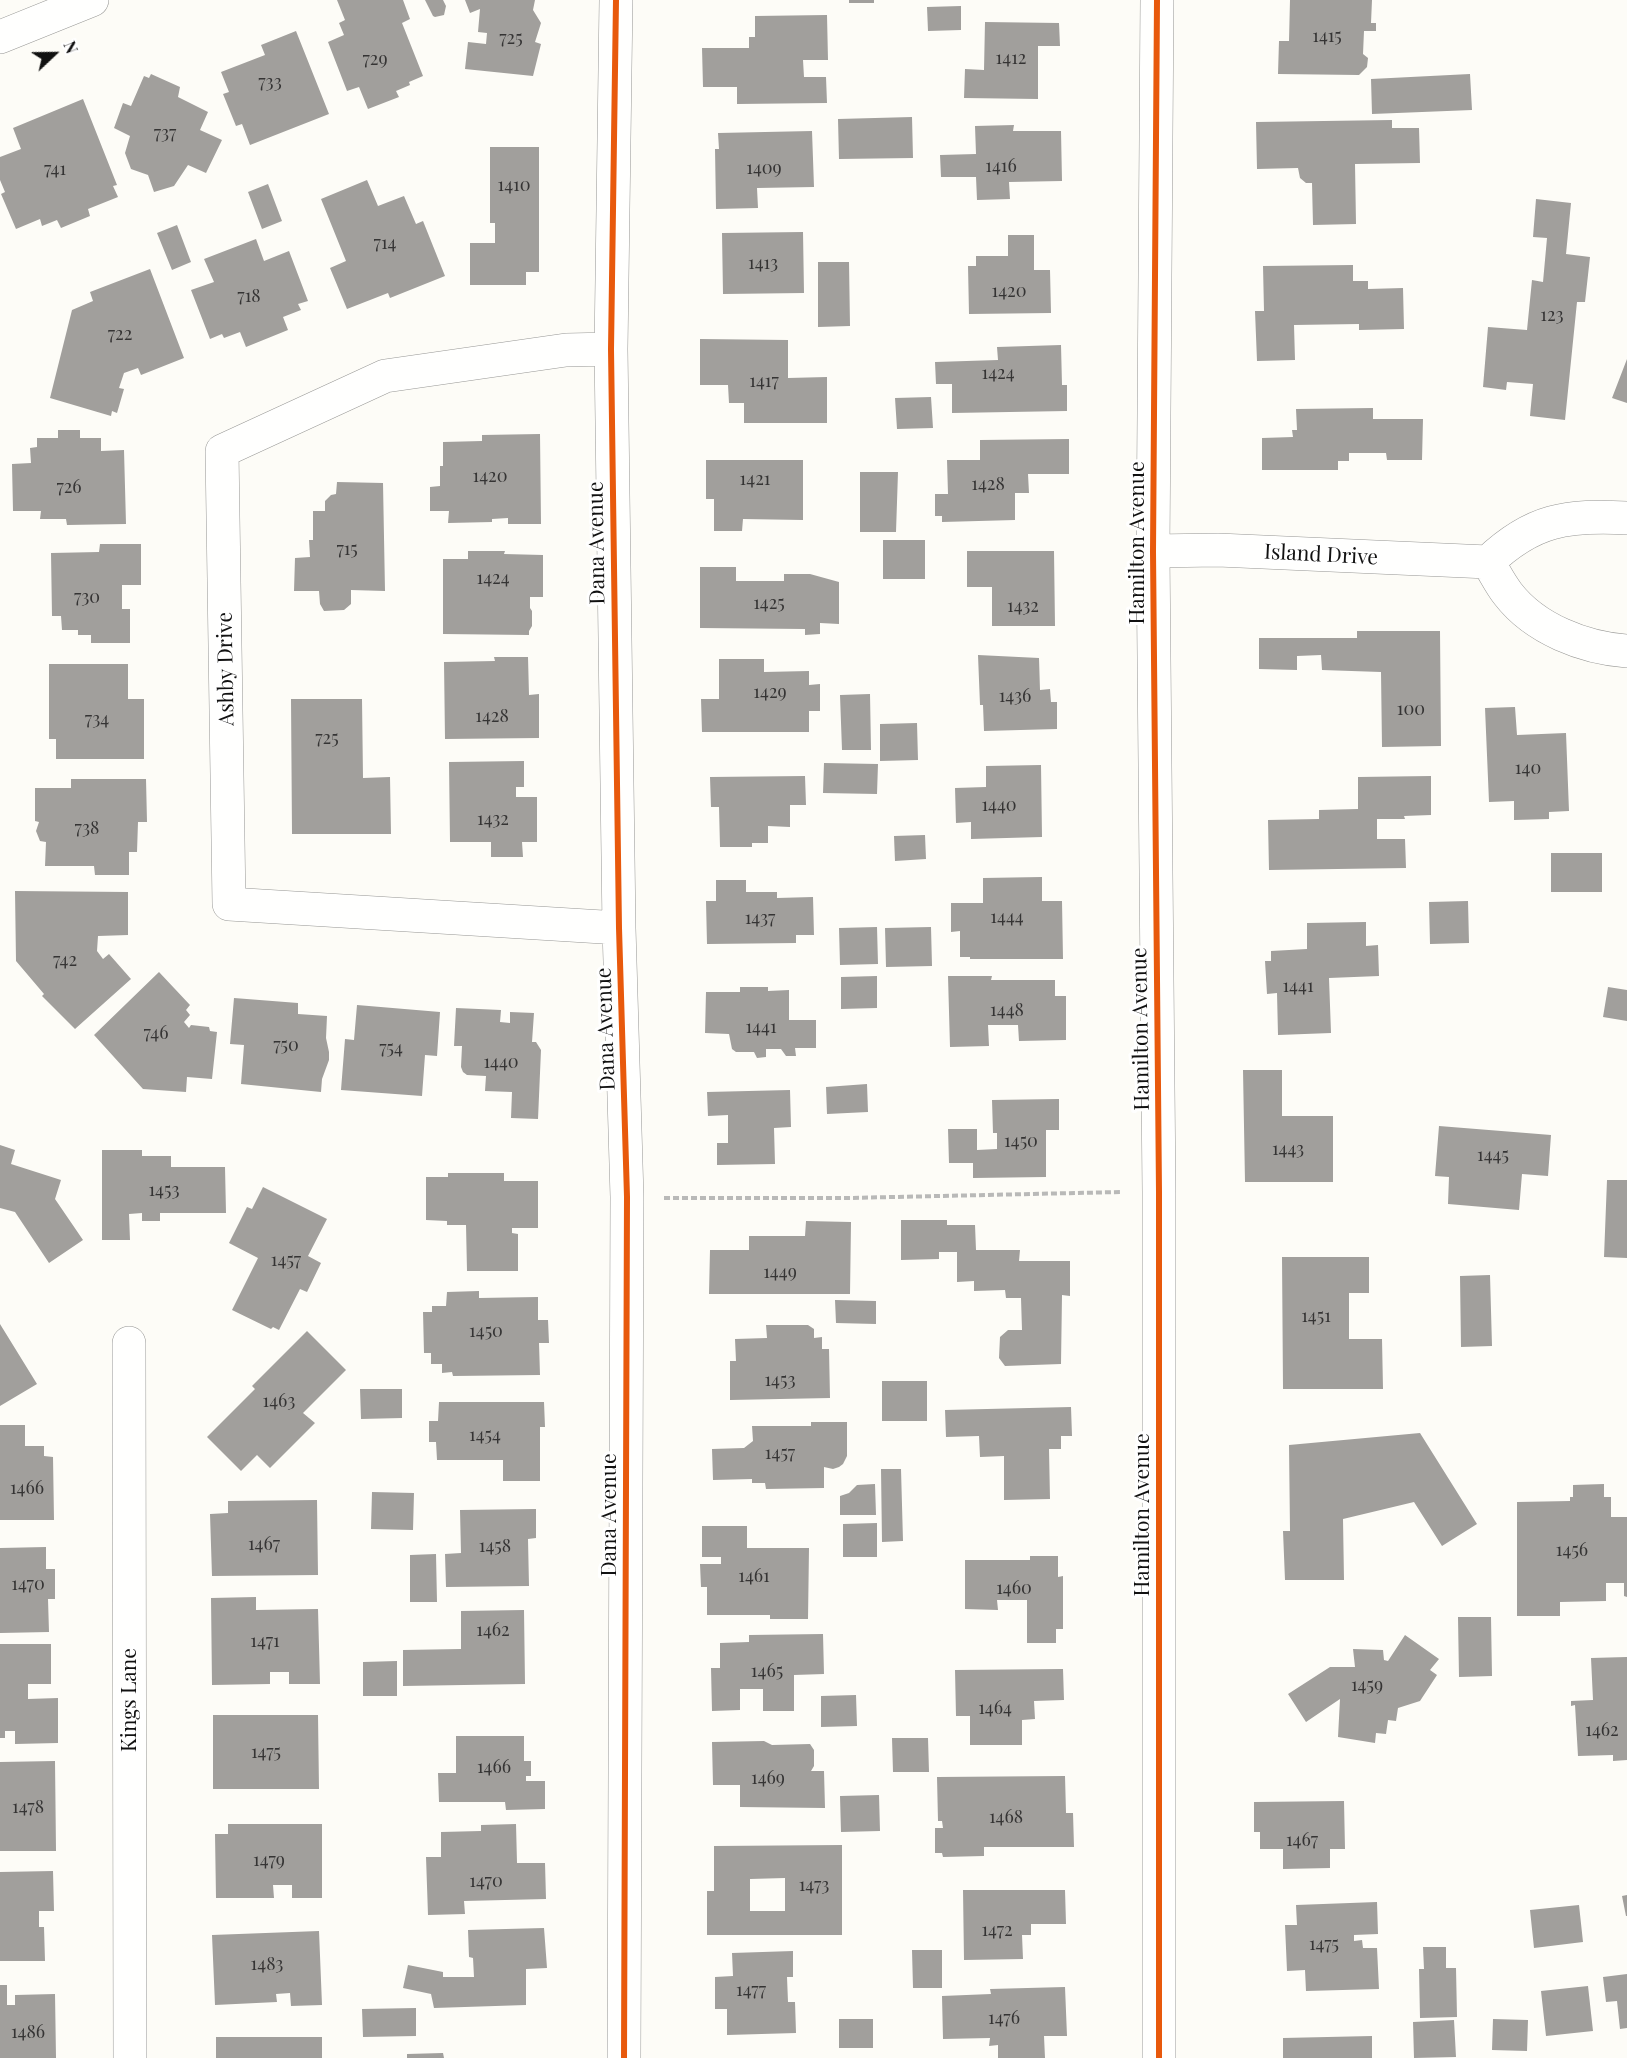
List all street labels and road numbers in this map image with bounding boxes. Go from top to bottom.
street label: Hamilton Avenue [1124,461,1150,625]
street label: Dana Avenue [583,481,611,605]
street label: Island Drive [1263,539,1379,571]
street label: Ashby Drive [212,612,240,726]
street label: Hamilton Avenue [1127,947,1155,1111]
street label: Dana Avenue [591,967,621,1091]
street label: Hamilton Avenue [1129,1433,1155,1597]
street label: Dana Avenue [596,1453,622,1577]
street label: Kings Lane [116,1648,142,1752]

